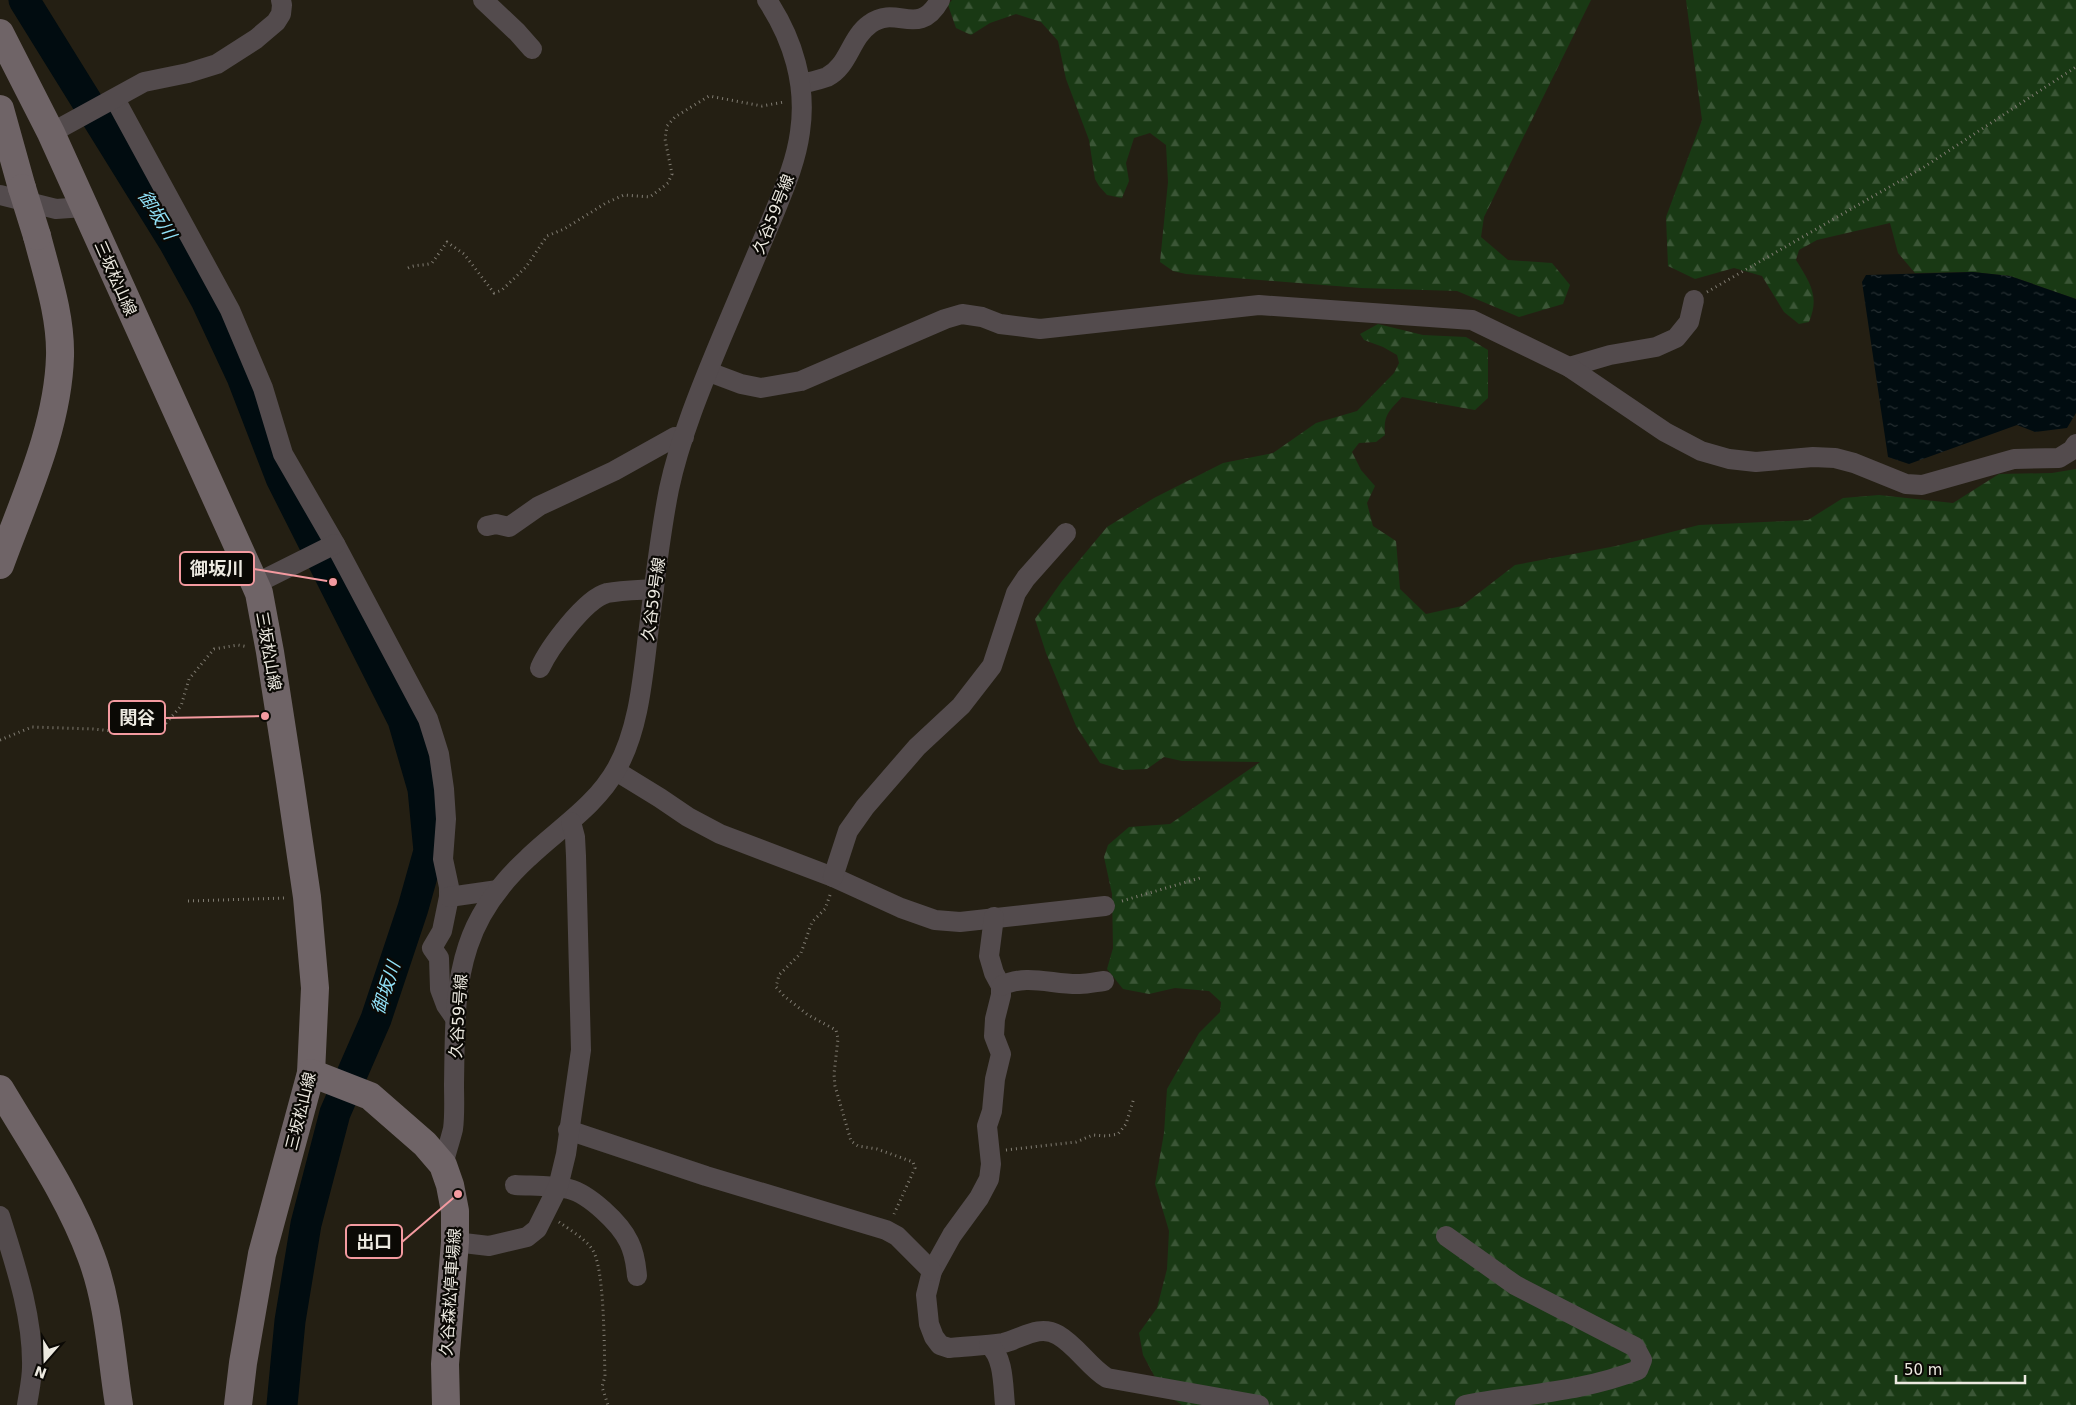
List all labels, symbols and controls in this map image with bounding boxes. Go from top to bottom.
street label: 久谷59号線 [749,172,798,257]
water label: 御坂川 [134,186,182,245]
street label: 三坂松山線 [91,238,140,319]
callout: 御坂川 [180,552,254,585]
street label: 久谷59号線 [638,556,669,642]
text: 御坂川 [189,558,244,579]
street label: 三坂松山線 [252,610,285,692]
callout: 関谷 [109,701,165,734]
text: 関谷 [119,707,155,728]
water label: 御坂川 [367,957,404,1017]
street label: 久谷59号線 [446,973,471,1059]
street label: 三坂松山線 [282,1070,319,1152]
callout: 出口 [346,1225,402,1258]
street label: 久谷森松停車場線 [437,1228,464,1357]
text: 出口 [356,1231,392,1252]
north arrow [20,1335,70,1385]
scale bar [1896,1352,2025,1384]
text: 50 m [1904,1361,1942,1379]
text: N [32,1363,49,1382]

